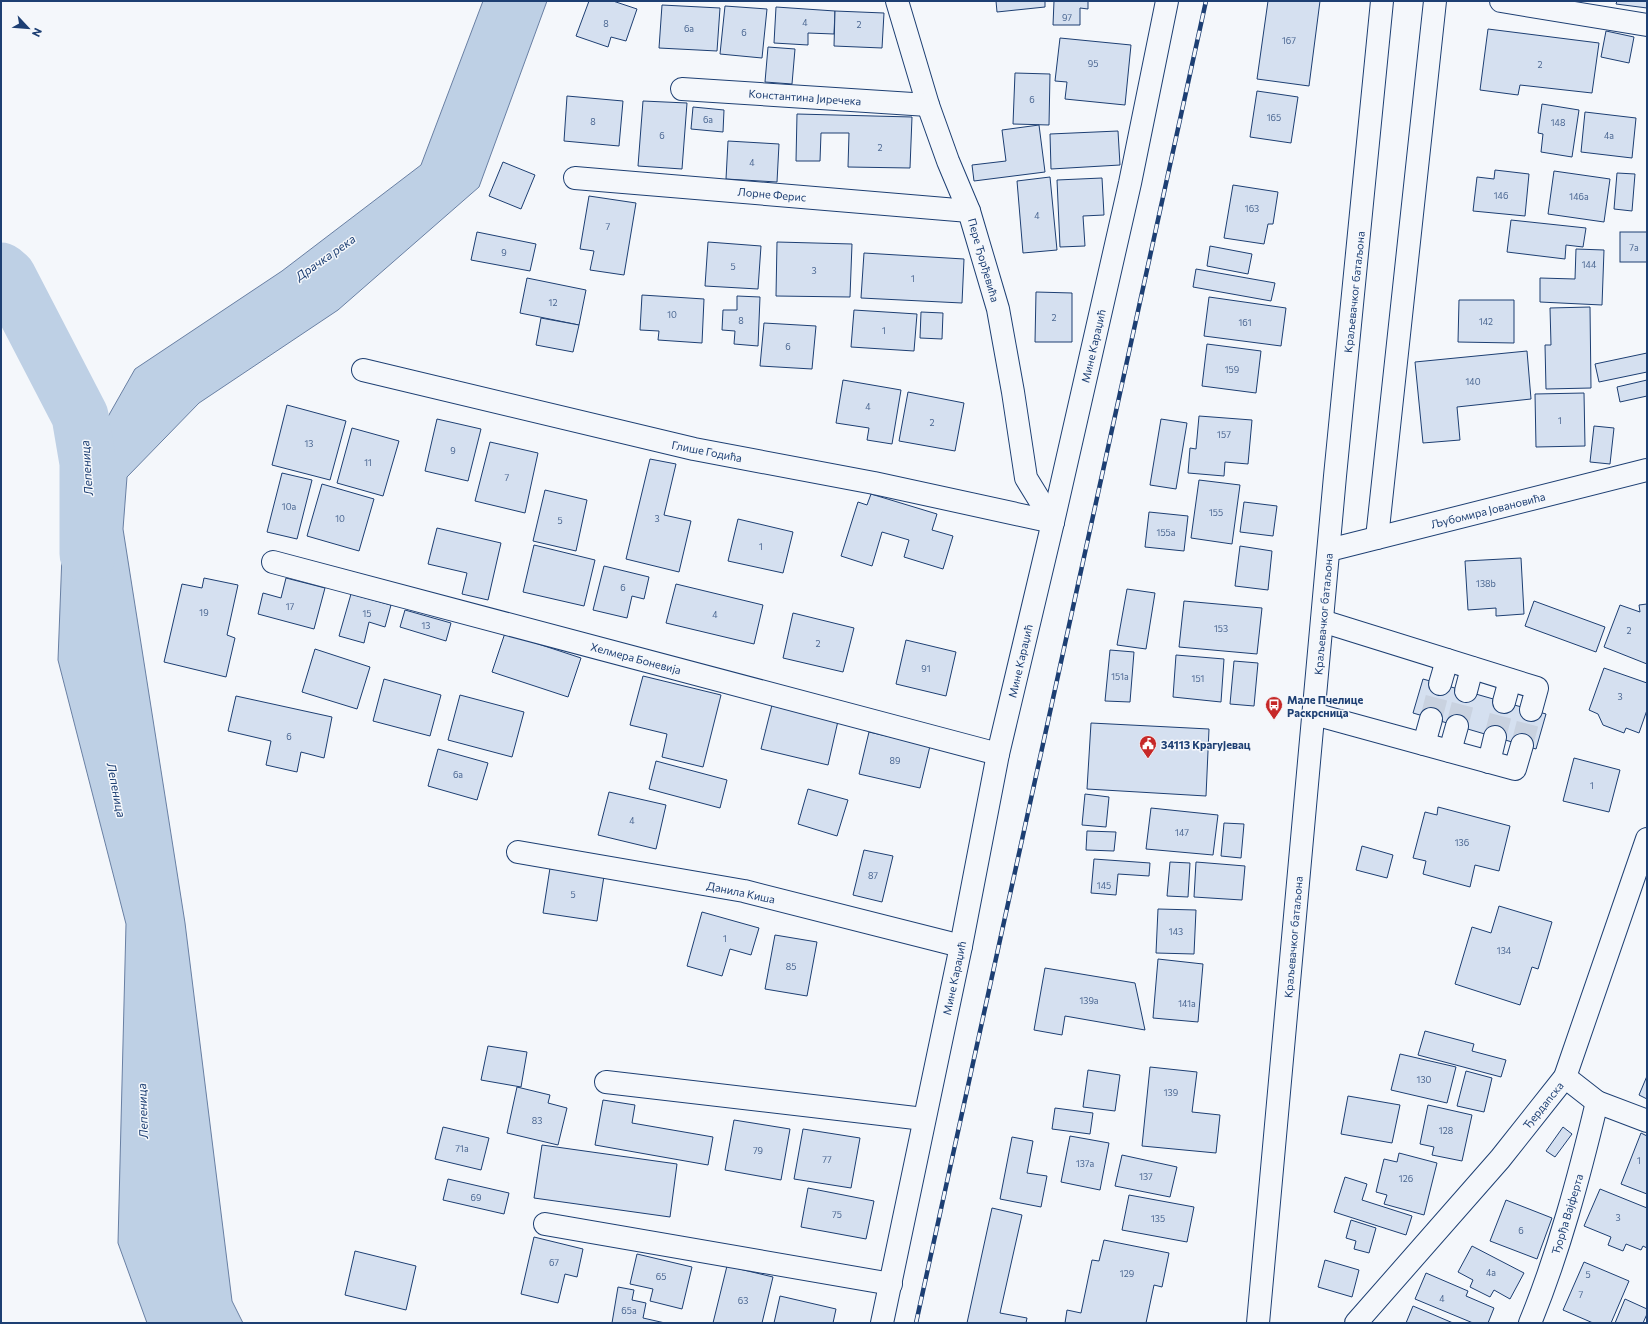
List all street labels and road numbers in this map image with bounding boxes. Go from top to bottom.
street label: Константина Јиречека [748,87,862,108]
street label: Лорне Ферис [737,185,807,203]
street label: Пере Ђорђевића [966,217,1002,303]
street label: Краљевачког батаљона [1341,231,1367,353]
street label: Мине Караџић [1078,308,1108,384]
street label: Глише Годића [671,438,743,464]
street label: Љубомира Јовановића [1429,489,1547,531]
street label: Краљевачког батаљона [1311,553,1335,675]
street label: Мине Караџић [1005,623,1035,699]
street label: Хелмера Боневија [589,640,683,676]
street label: Краљевачког батаљона [1281,876,1305,998]
street label: Данила Киша [706,878,776,906]
street label: Мине Караџић [940,940,968,1016]
street label: Ђердапска [1520,1079,1566,1131]
street label: Ђорђа Вајферта [1549,1172,1585,1256]

